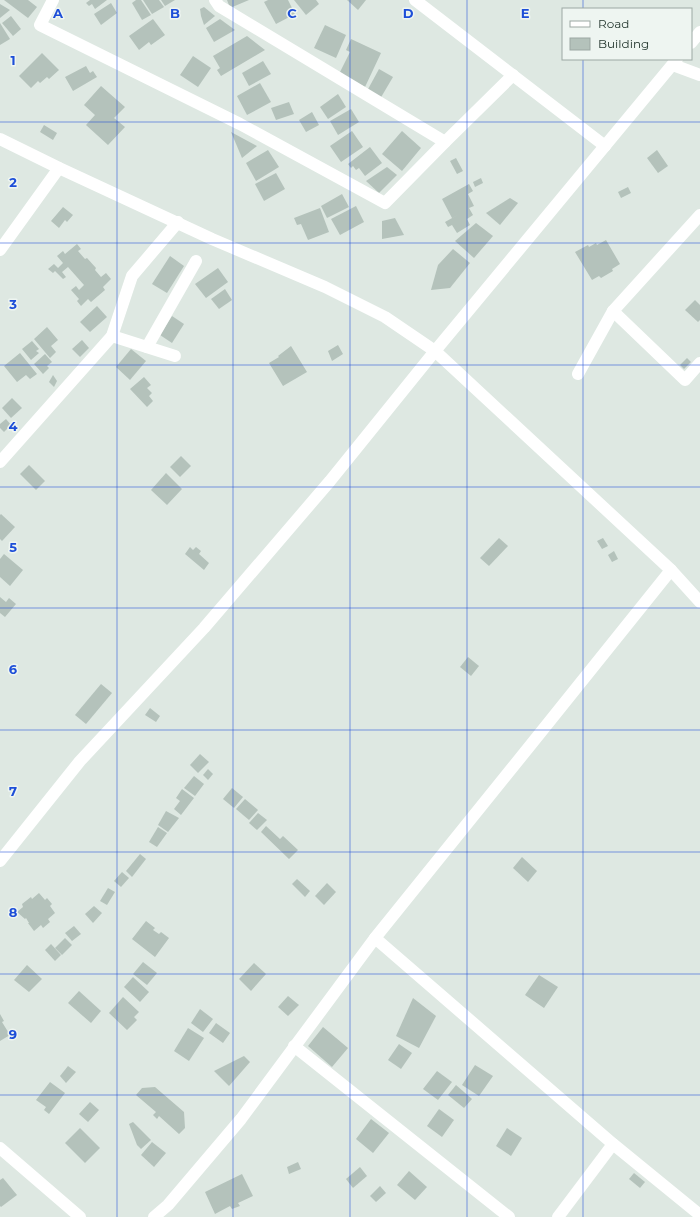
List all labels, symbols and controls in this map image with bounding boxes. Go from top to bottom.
text: A [52,5,64,21]
text: B [170,5,180,21]
text: C [287,5,297,21]
text: D [403,5,414,21]
text: E [521,5,530,21]
legend [562,8,692,60]
text: Road [598,16,629,31]
text: Building [598,36,649,51]
text: 1 [10,52,16,68]
text: 2 [9,174,17,190]
text: 3 [8,296,17,312]
text: 4 [9,418,18,434]
text: 5 [9,539,17,555]
text: 6 [9,661,18,677]
text: 7 [9,783,17,799]
text: 8 [9,904,18,920]
text: 9 [9,1026,17,1042]

